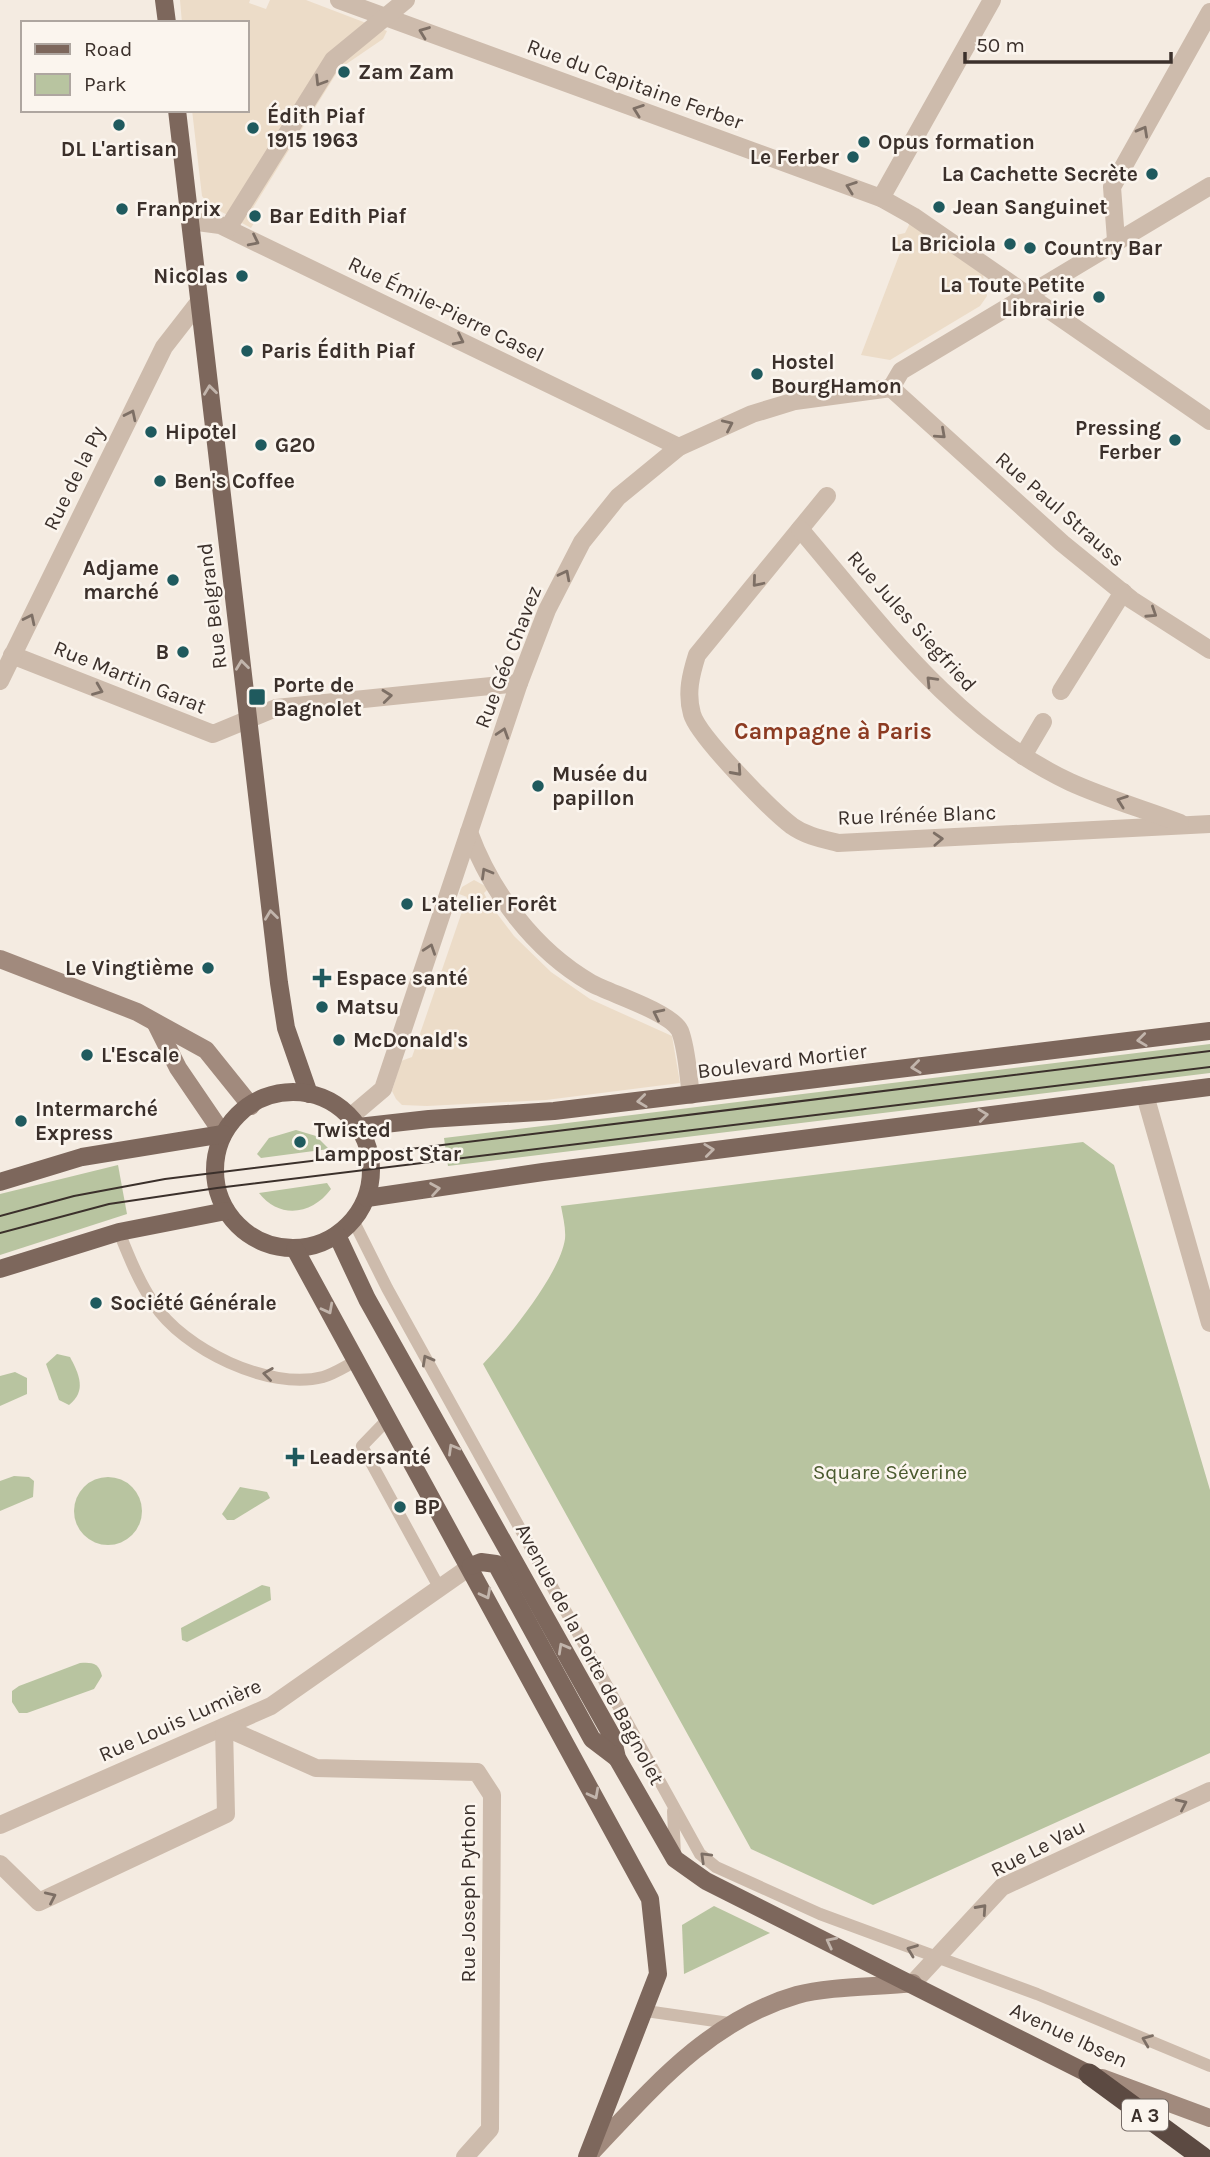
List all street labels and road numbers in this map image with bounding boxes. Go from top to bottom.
street label: Rue du Capitaine Ferber [524,34,747,134]
street label: Rue Émile-Pierre Casel [344,251,548,367]
street label: Rue de la Py [38,422,110,534]
street label: Rue Paul Strauss [991,447,1129,571]
street label: Rue Belgrand [192,541,232,671]
street label: Rue Jules Siegfried [842,546,982,696]
street label: Rue Géo Chavez [470,582,546,732]
street label: Rue Martin Garat [50,635,210,719]
street label: Rue Irénée Blanc [837,800,997,830]
street label: Boulevard Mortier [696,1039,868,1083]
street label: Avenue de la Porte de Bagnolet [511,1519,669,1789]
street label: Rue Louis Lumière [95,1673,265,1767]
street label: Rue Joseph Python [456,1803,480,1983]
street label: Rue Le Vau [987,1814,1089,1882]
street label: Avenue Ibsen [1006,1997,1132,2073]
road number: A 3 [1122,2100,1168,2130]

